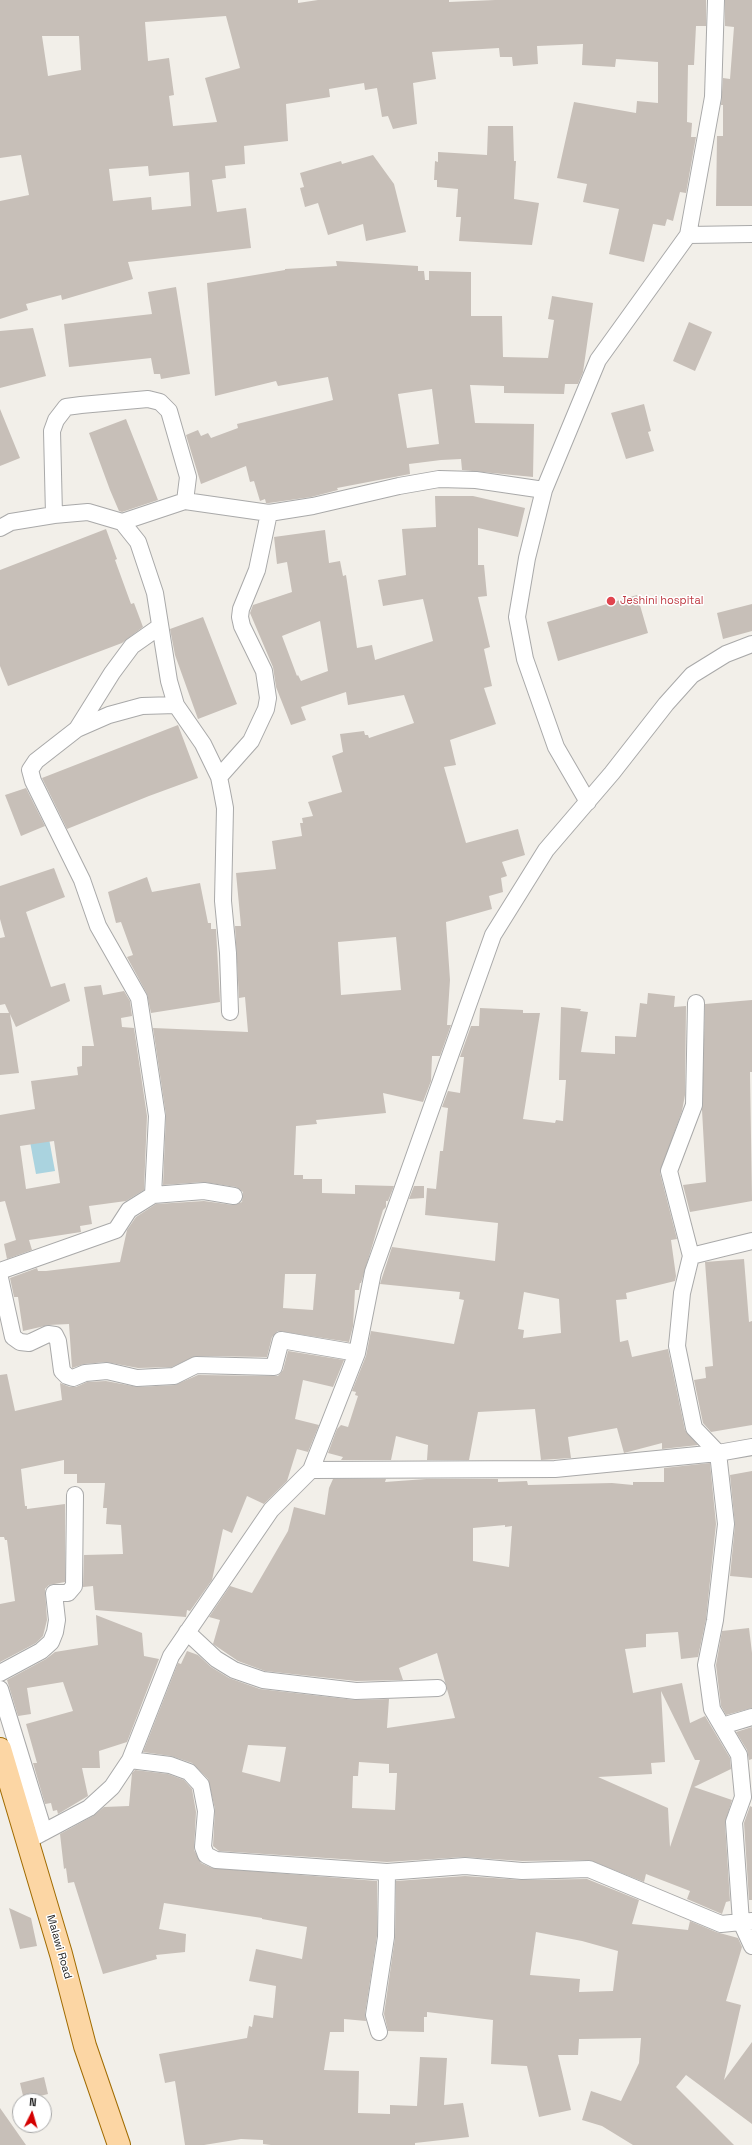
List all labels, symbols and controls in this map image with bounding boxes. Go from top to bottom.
place label: Jeshini hospital [620,594,703,608]
marker: Jeshini hospital [605,595,617,607]
street label: Malawi Road [44,1913,74,1981]
north arrow [12,2093,52,2133]
text: N [29,2095,37,2109]

